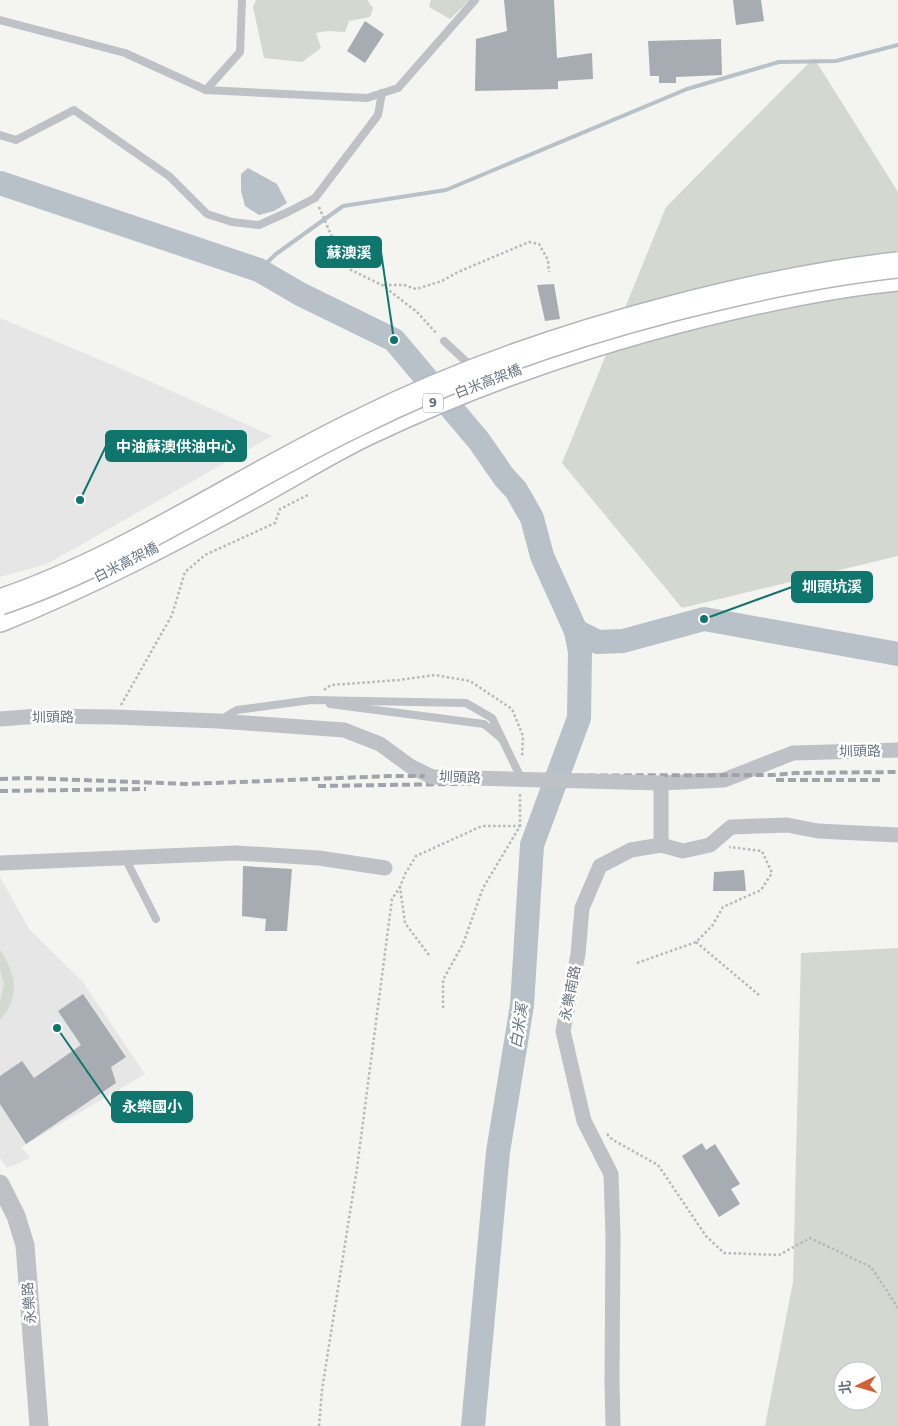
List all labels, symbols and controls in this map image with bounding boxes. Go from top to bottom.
callout: 蘇澳溪 [316,237,381,267]
text: 蘇澳溪 [326,244,372,262]
street label: 白米高架橋 [452,361,524,401]
road number: 9 [423,393,443,412]
callout: 中油蘇澳供油中心 [106,431,246,461]
text: 中油蘇澳供油中心 [116,438,236,456]
street label: 白米高架橋 [91,539,161,585]
callout: 圳頭坑溪 [792,572,872,602]
text: 圳頭坑溪 [802,578,862,596]
street label: 圳頭路 [32,709,74,725]
street label: 圳頭路 [839,743,881,759]
street label: 圳頭路 [439,768,481,786]
street label: 永樂南路 [557,964,583,1022]
water label: 白米溪 [507,1000,532,1050]
callout: 永樂國小 [112,1092,192,1122]
text: 永樂國小 [122,1098,183,1116]
street label: 永樂路 [19,1281,39,1325]
north arrow [833,1361,883,1411]
text: 北 [836,1379,854,1395]

